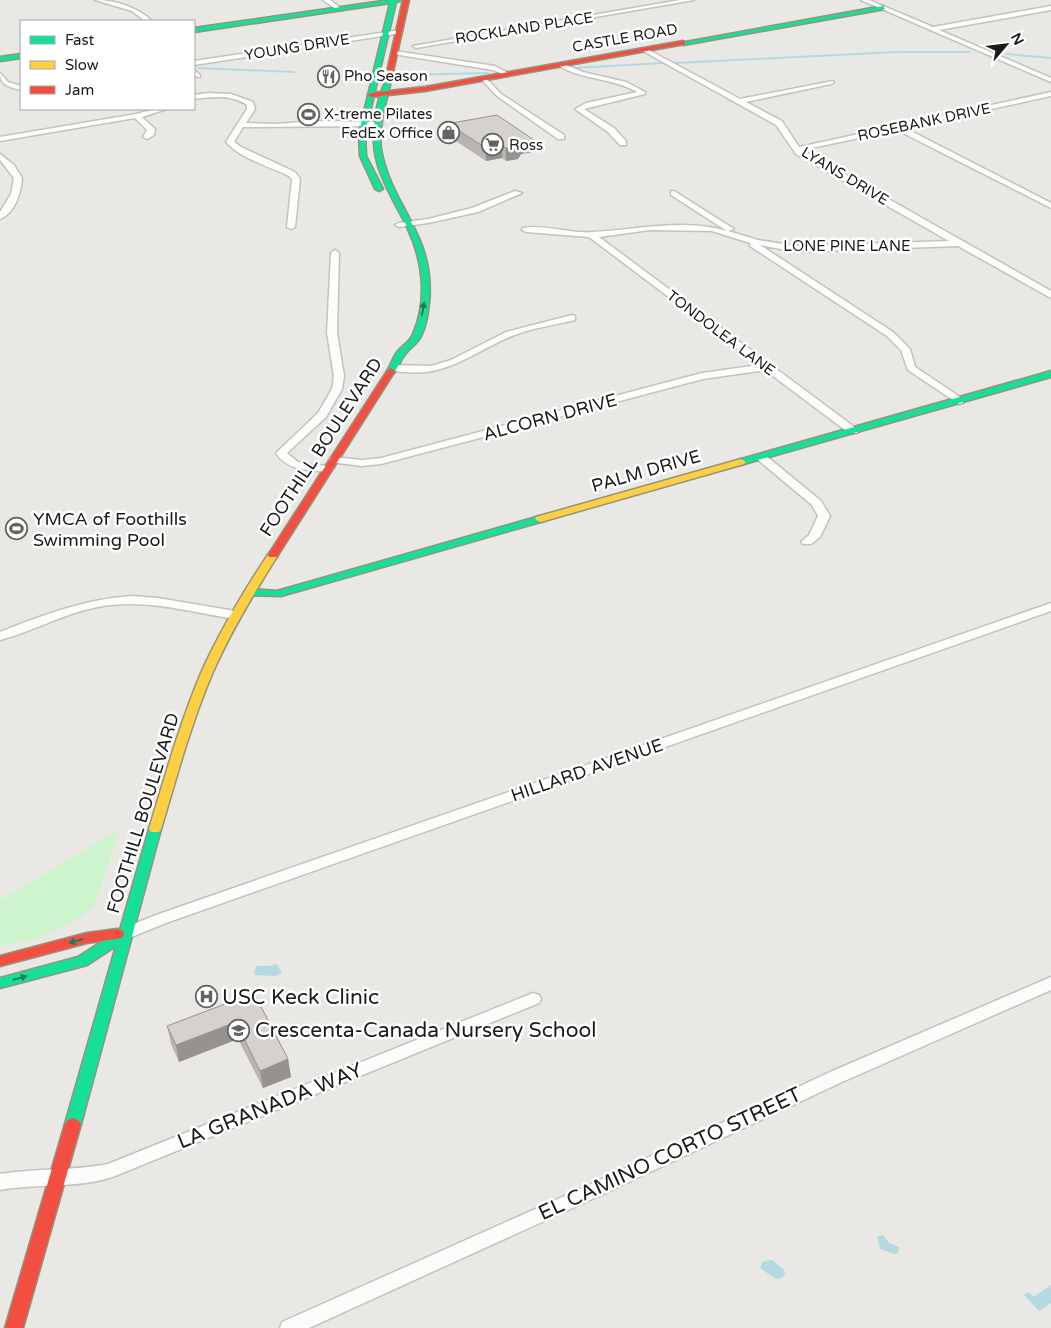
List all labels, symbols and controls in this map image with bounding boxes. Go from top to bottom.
street label: ROCKLAND PLACE [454,8,594,48]
legend [20,20,195,110]
street label: CASTLE ROAD [571,20,679,56]
north arrow [981,20,1031,70]
street label: YOUNG DRIVE [243,30,351,64]
text: N [1007,30,1027,48]
text: Fast [65,31,95,49]
text: Slow [65,56,99,74]
restaurant icon: Pho Season [316,64,340,88]
place label: Pho Season [344,67,428,85]
text: Jam [65,81,94,99]
street label: ROSEBANK DRIVE [856,99,992,145]
sports icon: X-treme Pilates [296,102,320,126]
place label: X-treme Pilates [324,105,432,123]
shop icon: FedEx Office [437,121,461,145]
place label: FedEx Office [341,124,433,142]
supermarket icon: Ross [481,133,505,157]
place label: Ross [509,136,543,154]
street label: LYANS DRIVE [798,143,892,209]
street label: LONE PINE LANE [783,237,911,255]
street label: TONDOLEA LANE [663,286,779,380]
one-way arrow [420,300,428,316]
street label: FOOTHILL BOULEVARD [255,354,387,540]
street label: ALCORN DRIVE [481,389,619,445]
street label: PALM DRIVE [589,445,703,497]
place label: YMCA of Foothills Swimming Pool [33,508,187,551]
sports icon: YMCA of Foothills Swimming Pool [5,517,29,541]
street label: FOOTHILL BOULEVARD [102,710,184,916]
street label: HILLARD AVENUE [508,734,666,806]
one-way arrow [68,937,83,945]
one-way arrow [13,973,28,981]
hospital icon: USC Keck Clinic [194,985,218,1009]
place label: USC Keck Clinic [222,985,379,1010]
school or university icon: Crescenta-Canada Nursery School [227,1018,251,1042]
place label: Crescenta-Canada Nursery School [255,1018,596,1043]
street label: LA GRANADA WAY [174,1057,366,1155]
street label: EL CAMINO CORTO STREET [535,1082,806,1226]

